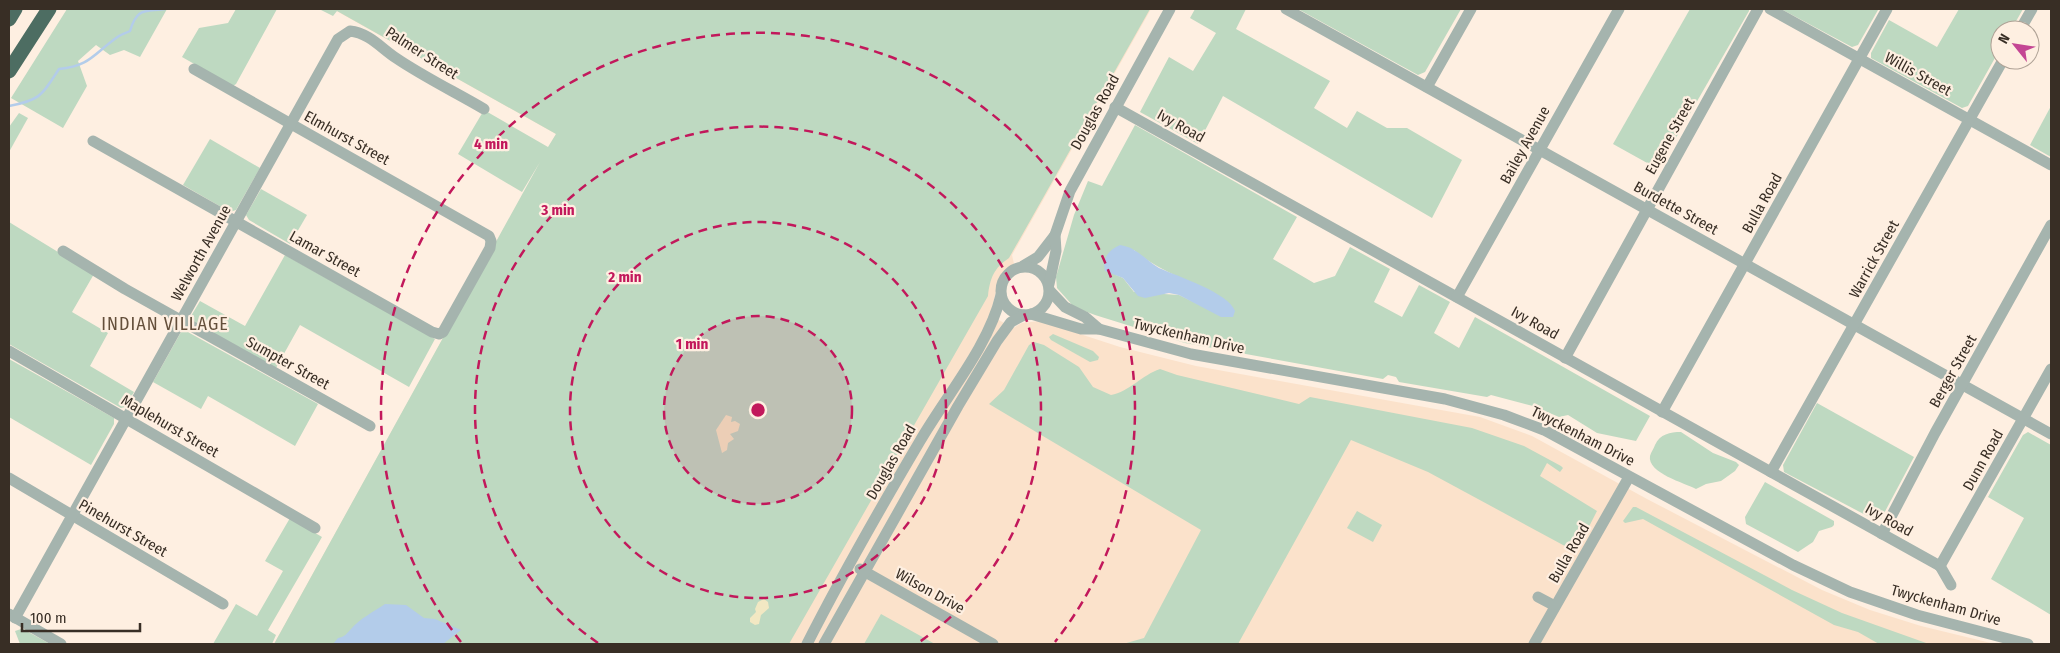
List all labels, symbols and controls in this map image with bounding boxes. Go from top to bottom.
north arrow [1990,20,2040,70]
street label: Palmer Street [382,23,462,83]
text: N [1995,31,2014,47]
street label: Willis Street [1881,48,1955,100]
street label: Douglas Road [1067,71,1123,153]
street label: Eugene Street [1642,95,1698,177]
street label: Bailey Avenue [1496,103,1554,187]
street label: Ivy Road [1154,106,1208,146]
street label: Elmhurst Street [301,107,393,169]
text: 4 min [474,135,508,153]
street label: Bulla Road [1738,170,1786,236]
street label: Burdette Street [1631,177,1721,239]
text: 3 min [540,201,575,219]
street label: Welworth Avenue [167,202,235,304]
street label: Warrick Street [1845,217,1903,301]
street label: Lamar Street [286,227,364,281]
text: 2 min [607,268,642,286]
street label: Ivy Road [1508,303,1562,343]
district label: INDIAN VILLAGE [101,313,229,335]
street label: Twyckenham Drive [1132,314,1246,358]
street label: Berger Street [1926,331,1980,411]
street label: Sumpter Street [243,333,333,393]
text: 1 min [676,335,708,353]
street label: Maplehurst Street [118,391,222,461]
centre of rings [749,401,767,419]
street label: Twyckenham Drive [1528,402,1638,470]
street label: Douglas Road [862,421,920,503]
street label: Dunn Road [1959,426,2007,494]
street label: Pinehurst Street [75,495,171,561]
street label: Ivy Road [1862,500,1916,540]
street label: Bulla Road [1545,520,1593,586]
street label: Wilson Drive [892,565,968,617]
street label: Twyckenham Drive [1889,581,2003,629]
scale bar [22,600,140,632]
text: 100 m [30,609,67,627]

